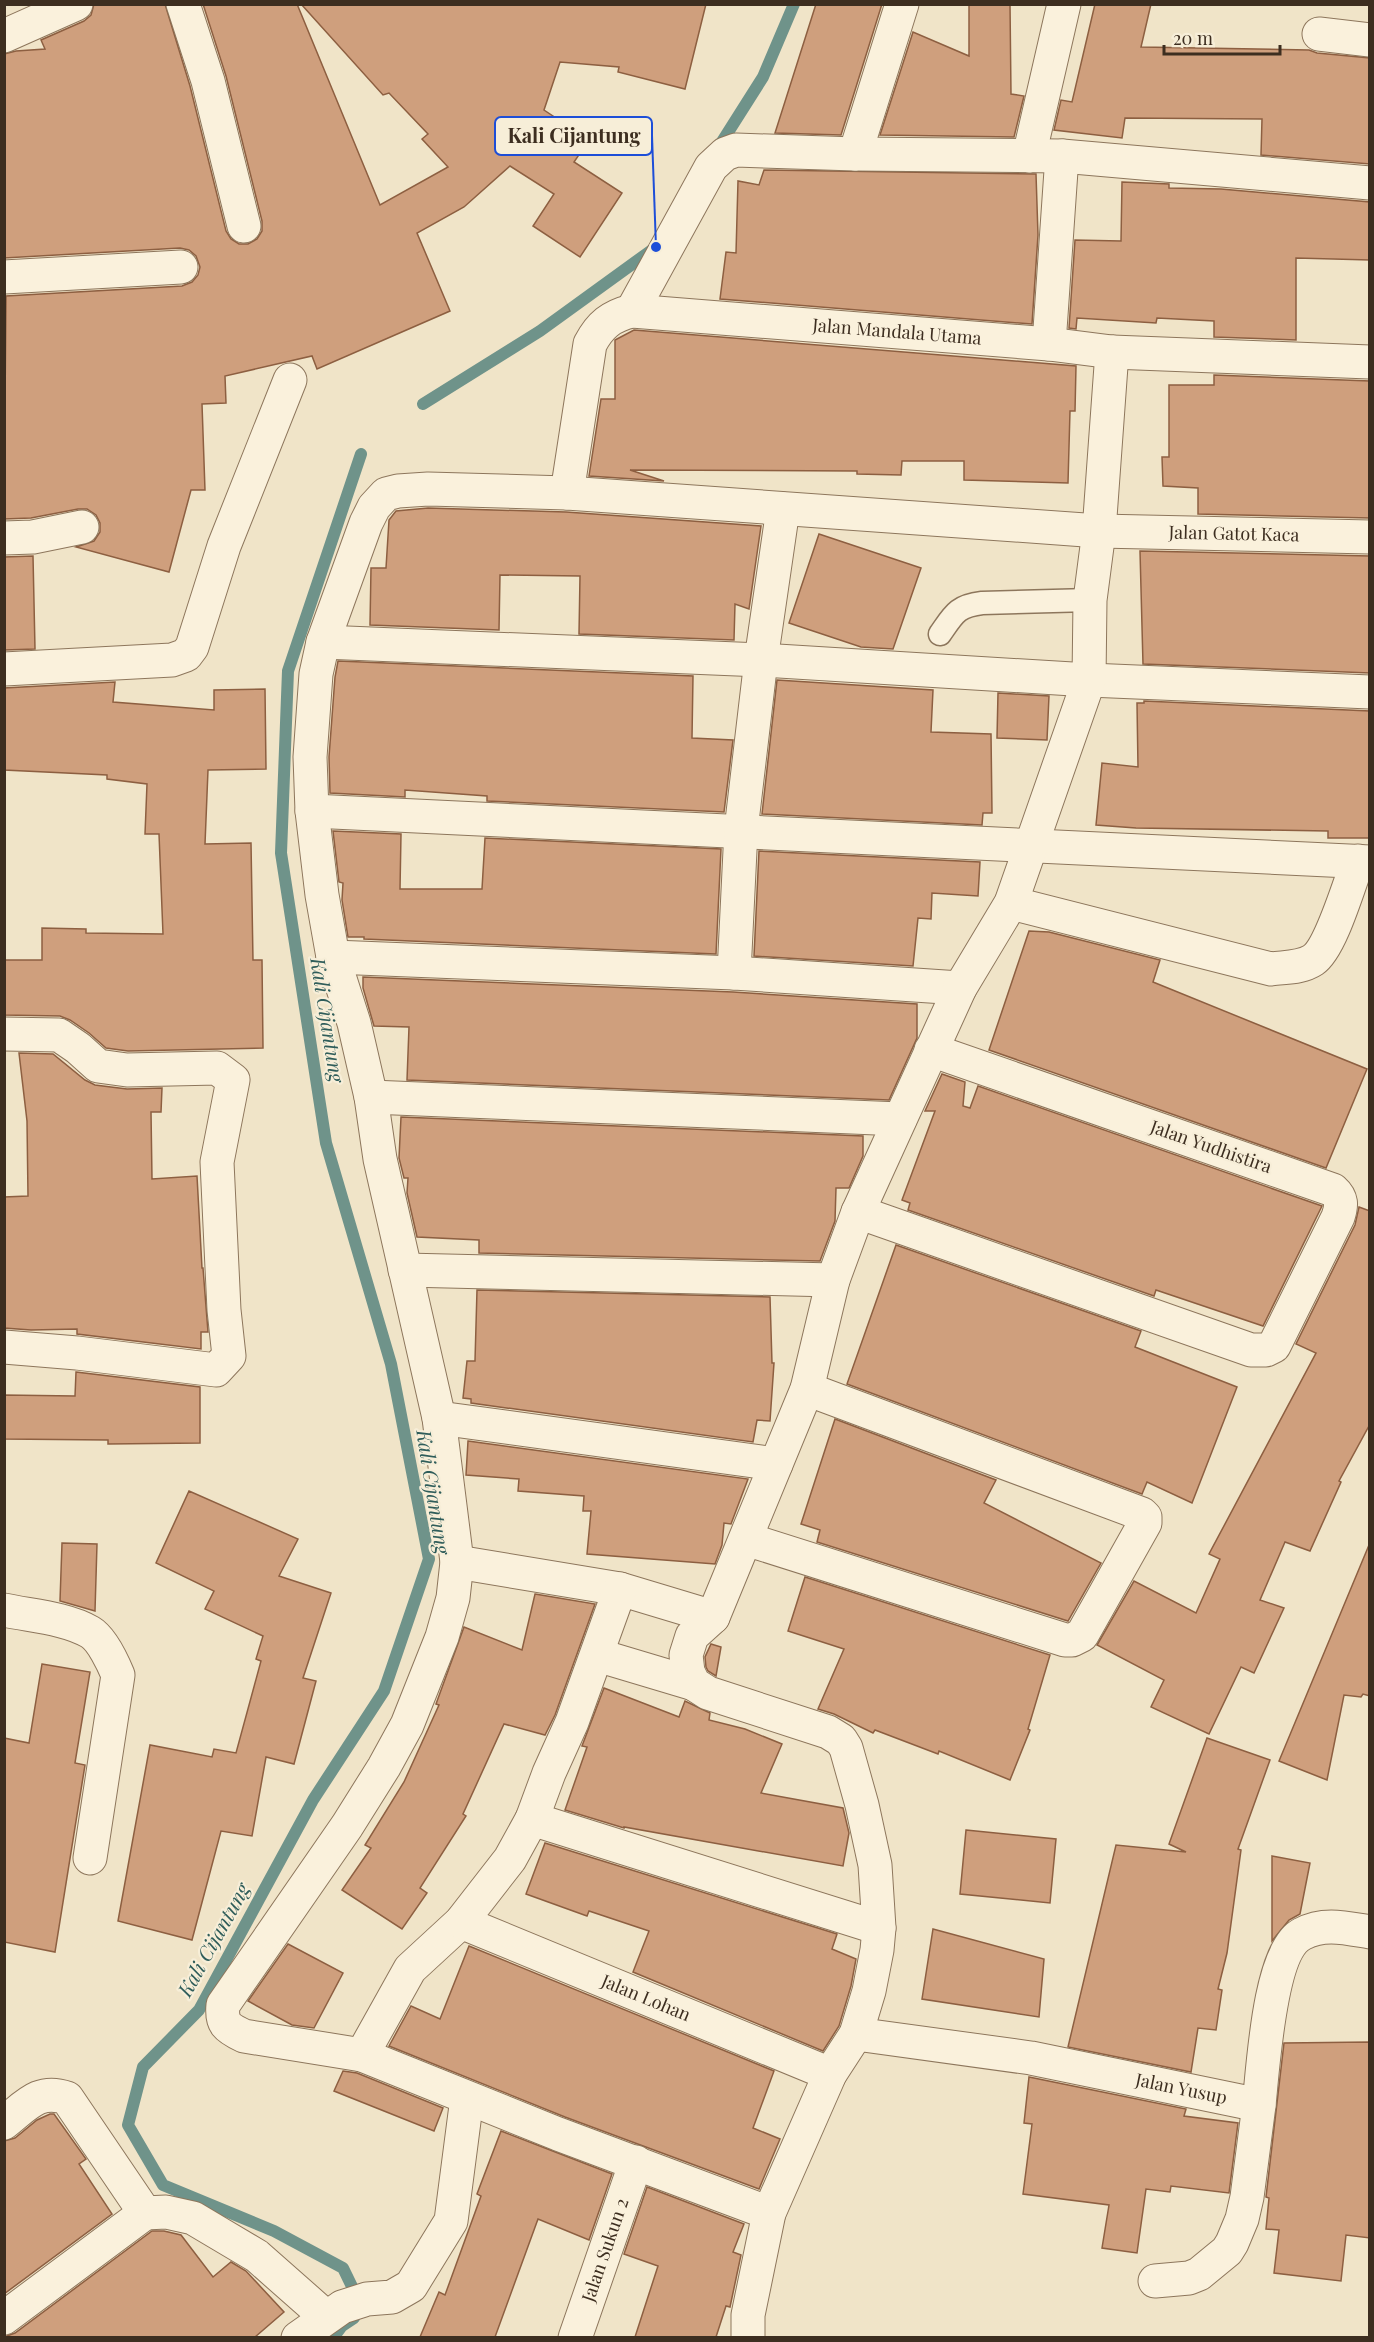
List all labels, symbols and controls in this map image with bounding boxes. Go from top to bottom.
scale bar [1164,18,1280,56]
text: 20 m [1173,26,1213,50]
callout: Kali Cijantung [495,117,652,155]
text: Kali Cijantung [507,121,641,148]
street label: Jalan Mandala Utama [811,312,983,350]
street label: Jalan Gatot Kaca [1167,520,1300,546]
water label: Kali Cijantung [305,955,352,1086]
street label: Jalan Yudhistira [1147,1114,1275,1178]
water label: Kali Cijantung [411,1427,458,1558]
water label: Kali Cijantung [170,1876,256,2002]
street label: Jalan Lohan [597,1968,695,2026]
street label: Jalan Yusup [1133,2067,1229,2109]
street label: Jalan Sukun 2 [575,2195,634,2306]

